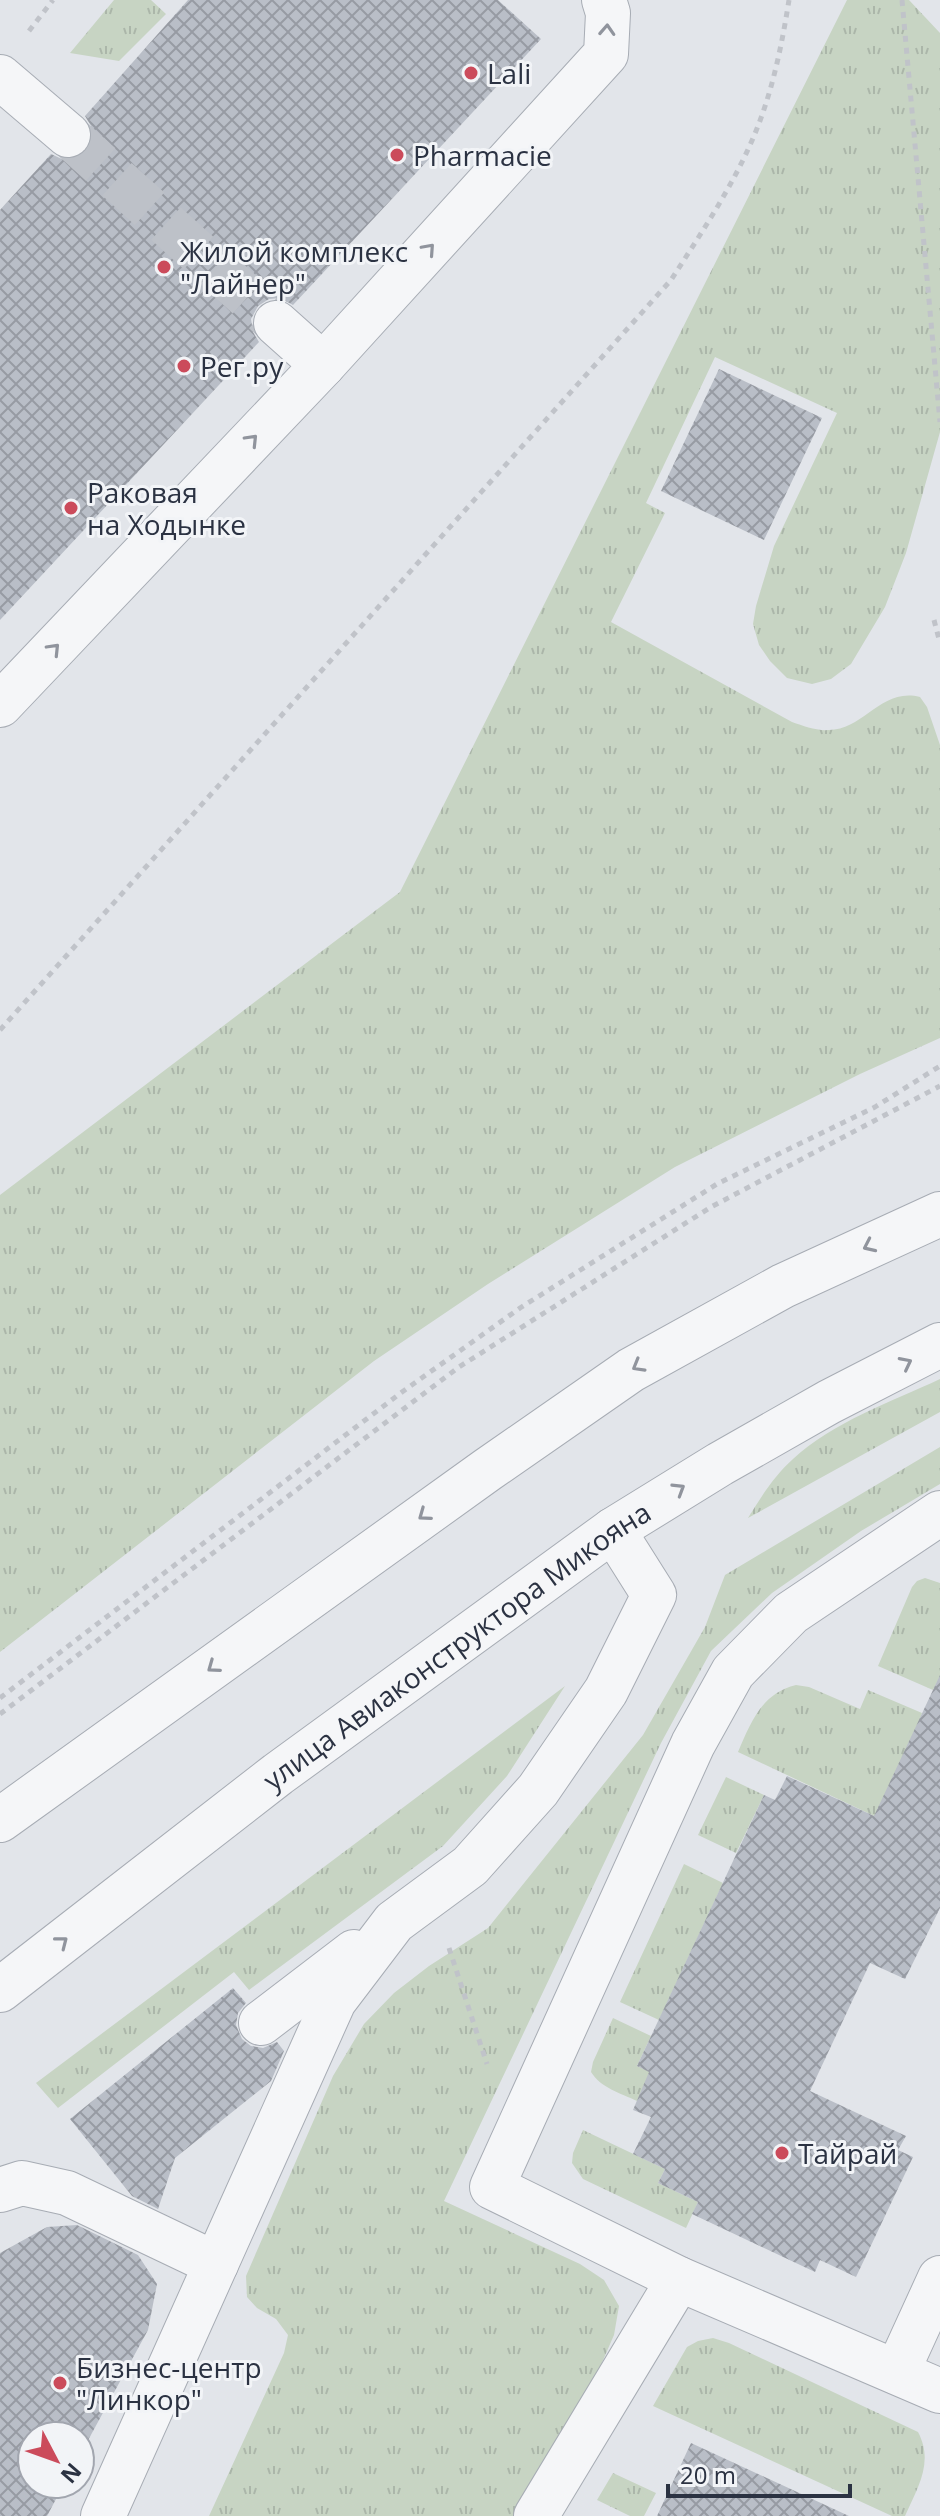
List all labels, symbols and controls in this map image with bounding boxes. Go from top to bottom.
one-way arrow [599,23,616,36]
place label: Lali [487,54,531,92]
marker: Lali [462,64,480,82]
place label: Pharmacie [413,136,552,174]
marker: Pharmacie [388,146,406,164]
place label: Жилой комплекс "Лайнер" [180,232,408,302]
one-way arrow [419,244,433,259]
marker: Жилой комплекс "Лайнер" [155,258,173,276]
place label: Рег.ру [200,347,284,385]
marker: Рег.ру [175,357,193,375]
one-way arrow [243,435,258,449]
place label: Раковая на Ходынке [87,473,246,543]
marker: Раковая на Ходынке [62,499,80,517]
one-way arrow [44,644,59,658]
one-way arrow [863,1237,877,1253]
one-way arrow [633,1356,647,1372]
one-way arrow [897,1357,912,1372]
one-way arrow [670,1484,685,1499]
street label: улица Авиаконструктора Микояна [255,1493,657,1798]
one-way arrow [418,1505,432,1520]
one-way arrow [207,1657,221,1672]
one-way arrow [53,1938,68,1952]
place label: Тайрай [798,2134,897,2172]
marker: Тайрай [773,2144,791,2162]
place label: Бизнес-центр "Линкор" [76,2348,262,2418]
marker: Бизнес-центр "Линкор" [51,2374,69,2392]
north arrow [16,2420,96,2500]
scale bar [668,2448,850,2498]
text: N [55,2457,89,2490]
text: 20 m [680,2458,736,2491]

